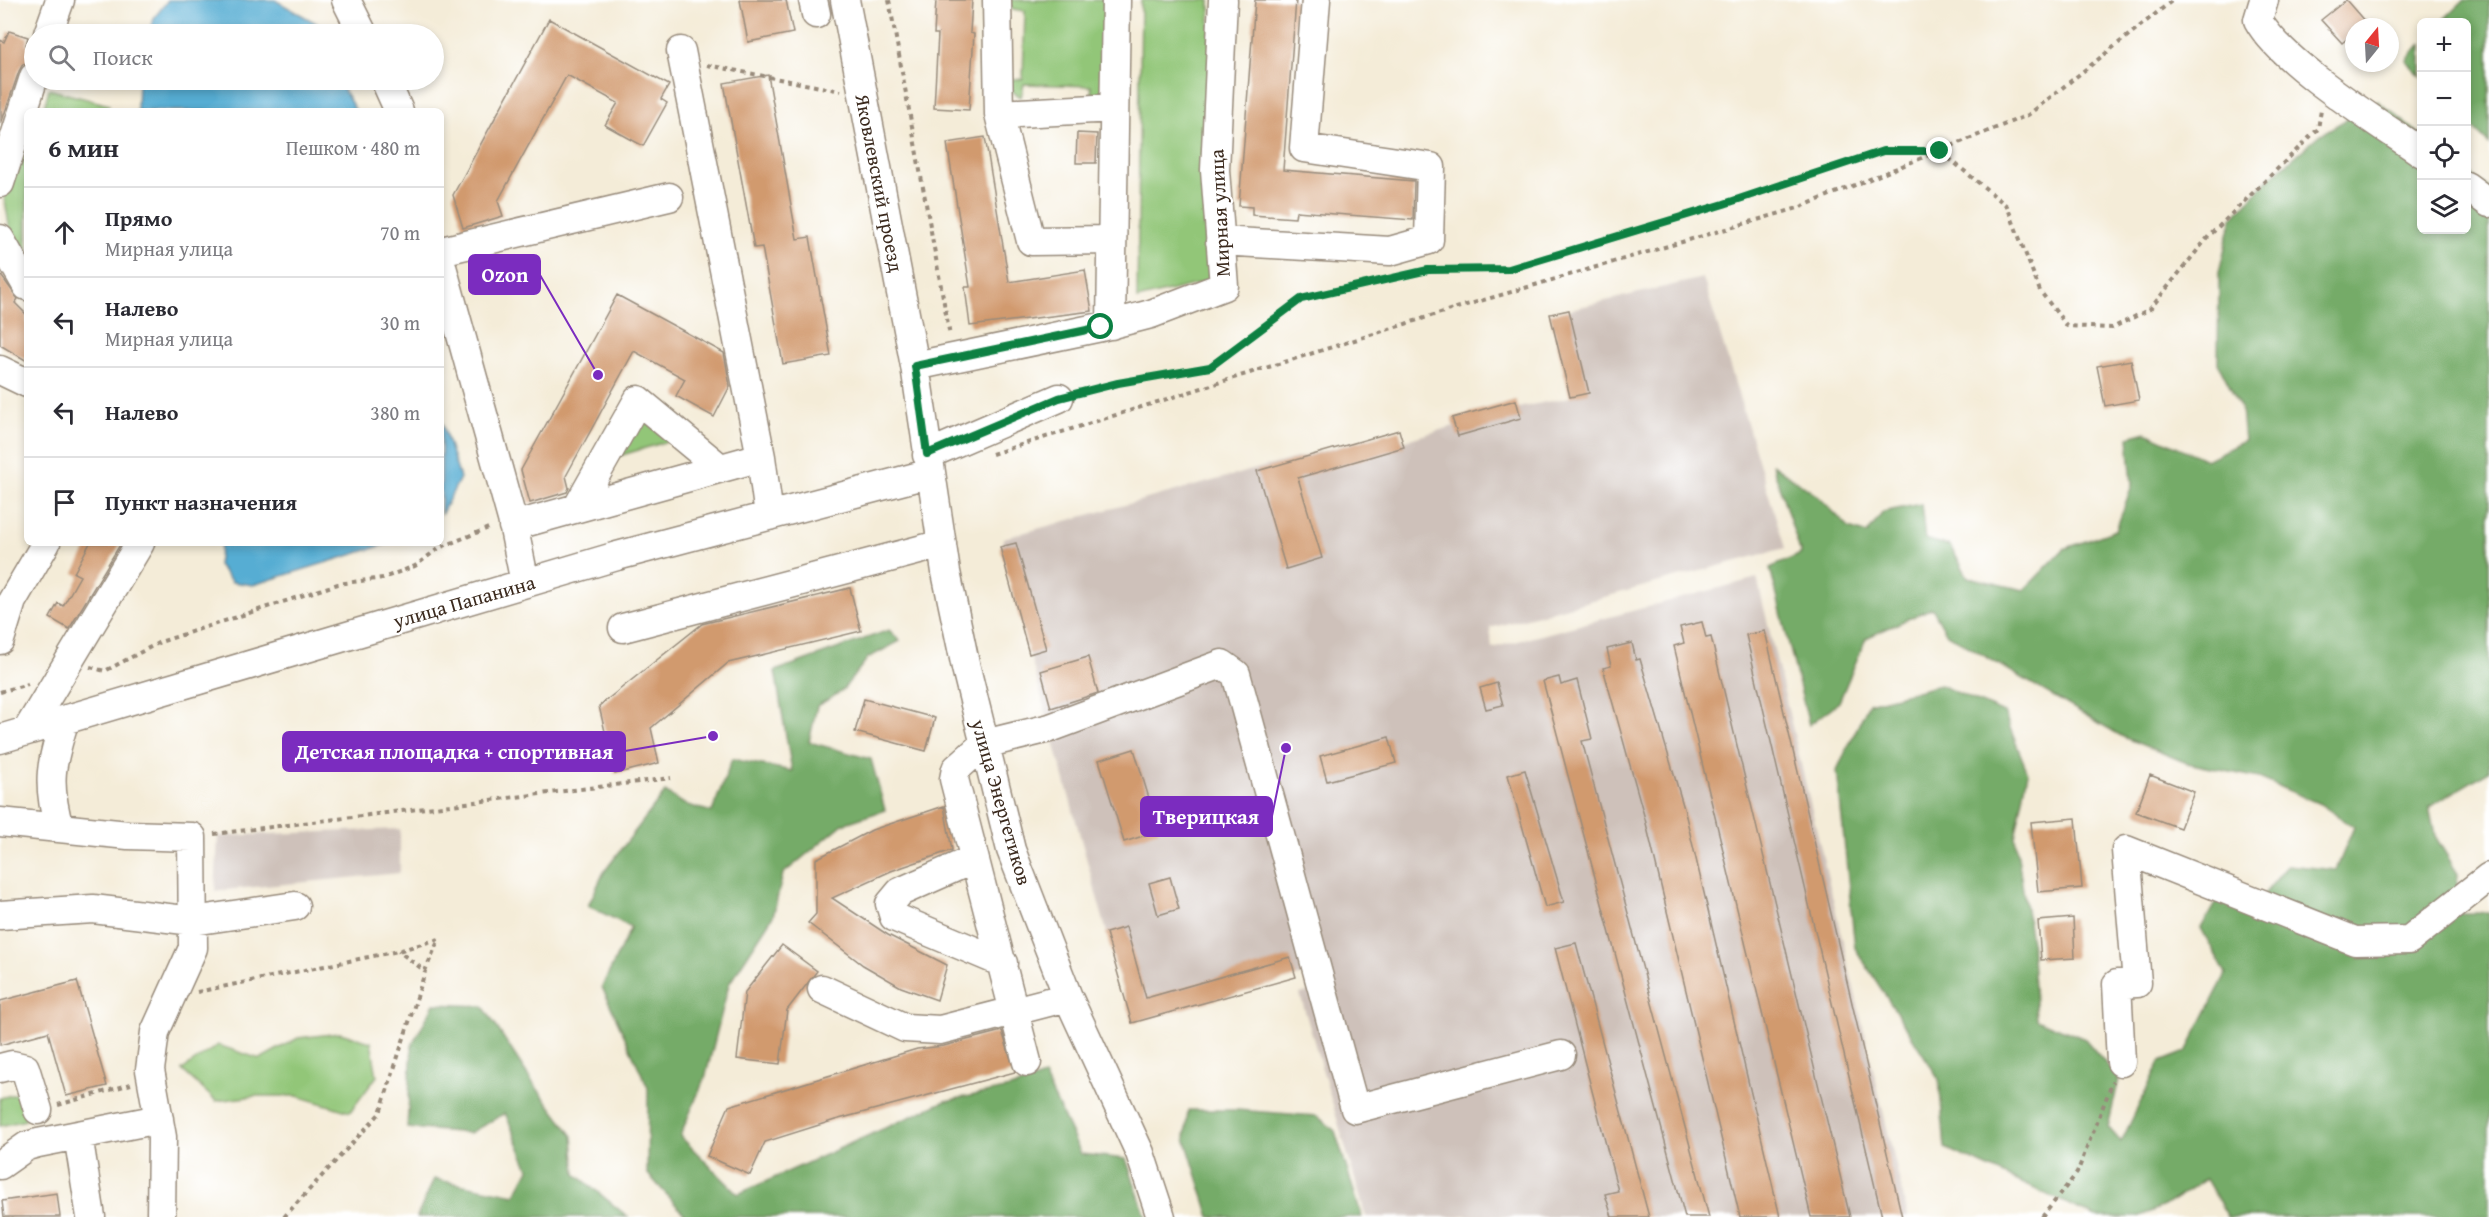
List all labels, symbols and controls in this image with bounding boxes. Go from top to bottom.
north arrow [2345,18,2399,72]
map controls [2417,18,2471,234]
button: + [2417,18,2471,72]
search box [24,24,444,90]
icon: search [45,41,78,74]
text: Поиск [93,41,153,73]
button: − [2417,72,2471,126]
street label: Яковлевский проезд [848,90,912,275]
button: locate [2417,126,2471,180]
text: 6 мин [48,128,119,167]
text: Пешком · 480 m [286,133,420,162]
route end [1926,137,1952,163]
street label: Мирная улица [1201,148,1237,278]
button: layers [2417,180,2471,234]
text: Прямо [105,202,172,234]
icon: ahead [48,216,81,249]
text: 70 m [380,218,420,247]
text: Мирная улица [105,234,233,263]
callout: Ozon [469,255,540,294]
text: Ozon [482,259,529,290]
text: Налево [105,292,178,324]
icon: left [48,306,81,339]
text: 30 m [380,308,420,337]
route start [1087,313,1113,339]
text: Мирная улица [105,324,233,353]
icon: left [48,396,81,429]
text: Налево [105,396,178,428]
text: 380 m [370,398,420,427]
icon: arrive [48,486,81,519]
text: Пункт назначения [105,486,297,518]
street label: улица Папанина [389,567,539,635]
street label: улица Энергетиков [964,715,1040,888]
callout: Детская площадка + спортивная [283,732,625,771]
text: Детская площадка + спортивная [294,736,613,767]
callout: Тверицкая [1141,797,1272,836]
text: Тверицкая [1153,801,1259,832]

